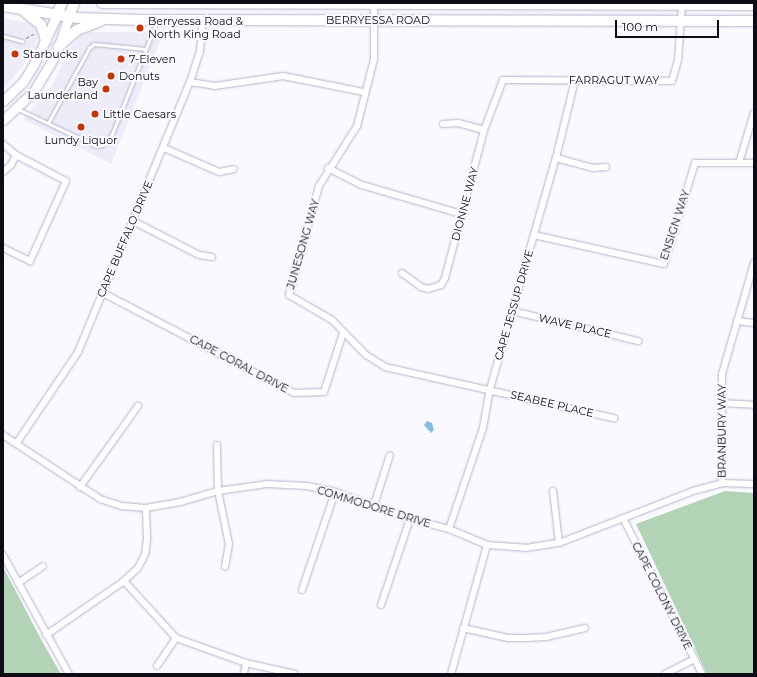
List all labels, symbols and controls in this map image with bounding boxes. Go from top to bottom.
scale bar [617,12,721,38]
street label: BERRYESSA ROAD [326,13,430,27]
place label: Berryessa Road & North King Road [148,15,243,41]
text: 100 m [622,19,658,34]
marker: Berryessa Road & North King Road [135,23,145,33]
place label: Starbucks [23,47,78,61]
marker: Starbucks [10,49,20,59]
place label: 7-Eleven [129,52,176,66]
marker: 7-Eleven [116,54,126,64]
place label: Donuts [119,69,160,83]
marker: Donuts [106,71,116,81]
street label: FARRAGUT WAY [569,73,659,87]
place label: Bay Launderland [27,76,98,102]
marker: Bay Launderland [101,84,111,94]
place label: Little Caesars [103,107,176,121]
marker: Little Caesars [90,109,100,119]
marker: Lundy Liquor [76,122,86,132]
place label: Lundy Liquor [44,133,118,147]
street label: DIONNE WAY [449,166,481,242]
street label: CAPE BUFFALO DRIVE [94,179,156,299]
street label: ENSIGN WAY [657,188,693,262]
street label: JUNESONG WAY [284,197,322,291]
street label: CAPE JESSUP DRIVE [492,248,536,362]
street label: WAVE PLACE [537,311,613,341]
street label: CAPE CORAL DRIVE [187,332,291,396]
street label: BRANBURY WAY [715,384,729,478]
street label: SEABEE PLACE [509,388,595,420]
street label: COMMODORE DRIVE [315,483,433,531]
street label: CAPE COLONY DRIVE [629,540,695,652]

